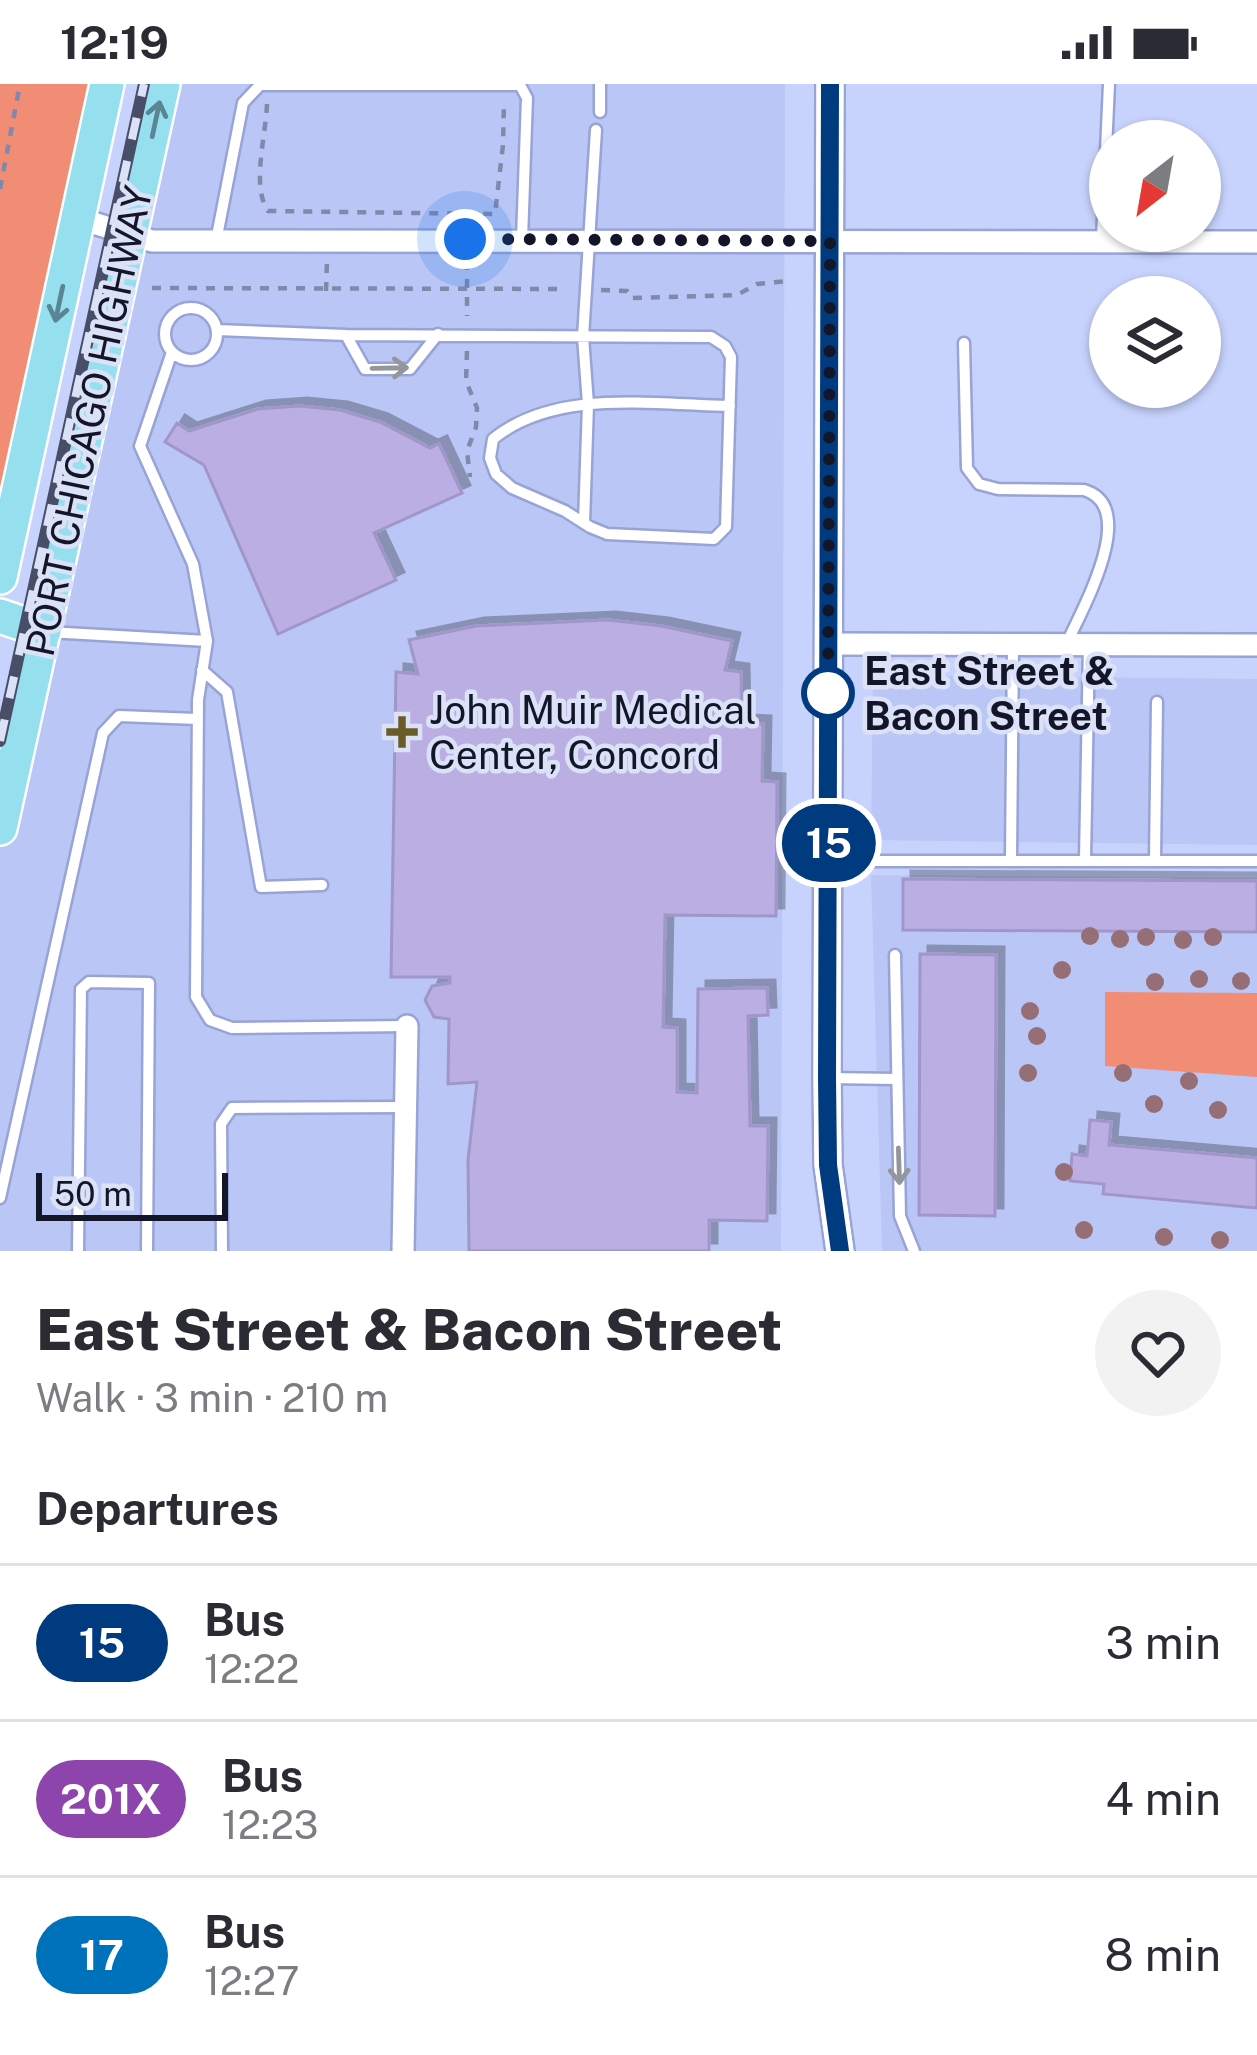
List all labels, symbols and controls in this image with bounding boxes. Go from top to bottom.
text: 12:19 [60,16,169,69]
one-way arrow [145,100,168,138]
north arrow [1089,120,1221,252]
map controls [1089,120,1221,408]
street label: PORT CHICAGO HIGHWAY [17,181,161,660]
your location [435,209,495,269]
button: layers [1089,276,1221,408]
one-way arrow [46,284,69,322]
one-way arrow [370,357,409,380]
place label: East Street & Bacon Street [864,648,1115,739]
marker: East Street & Bacon Street [803,668,853,718]
place label: John Muir Medical Center, Concord [429,687,757,778]
marker: John Muir Medical Center, Concord [386,716,418,748]
line badge: 15 [775,804,883,882]
text: 15 [806,818,852,867]
one-way arrow [887,1146,910,1185]
scale bar [36,1167,228,1220]
text: 50 m [54,1175,132,1213]
button: heart [1095,1290,1221,1416]
text: East Street & Bacon Street [36,1296,782,1363]
text: Walk · 3 min · 210 m [36,1375,388,1421]
text: Departures [36,1482,279,1535]
text: Bus [204,1593,285,1646]
text: 3 min [1105,1616,1221,1669]
text: 15 [79,1618,125,1667]
text: 12:22 [204,1646,299,1692]
text: Bus [222,1749,303,1802]
text: 4 min [1105,1772,1221,1825]
text: 201X [60,1774,162,1823]
text: 12:23 [222,1802,318,1848]
text: Bus [204,1905,285,1958]
text: 8 min [1105,1928,1221,1981]
text: 17 [80,1930,124,1979]
text: 12:27 [204,1958,299,2004]

